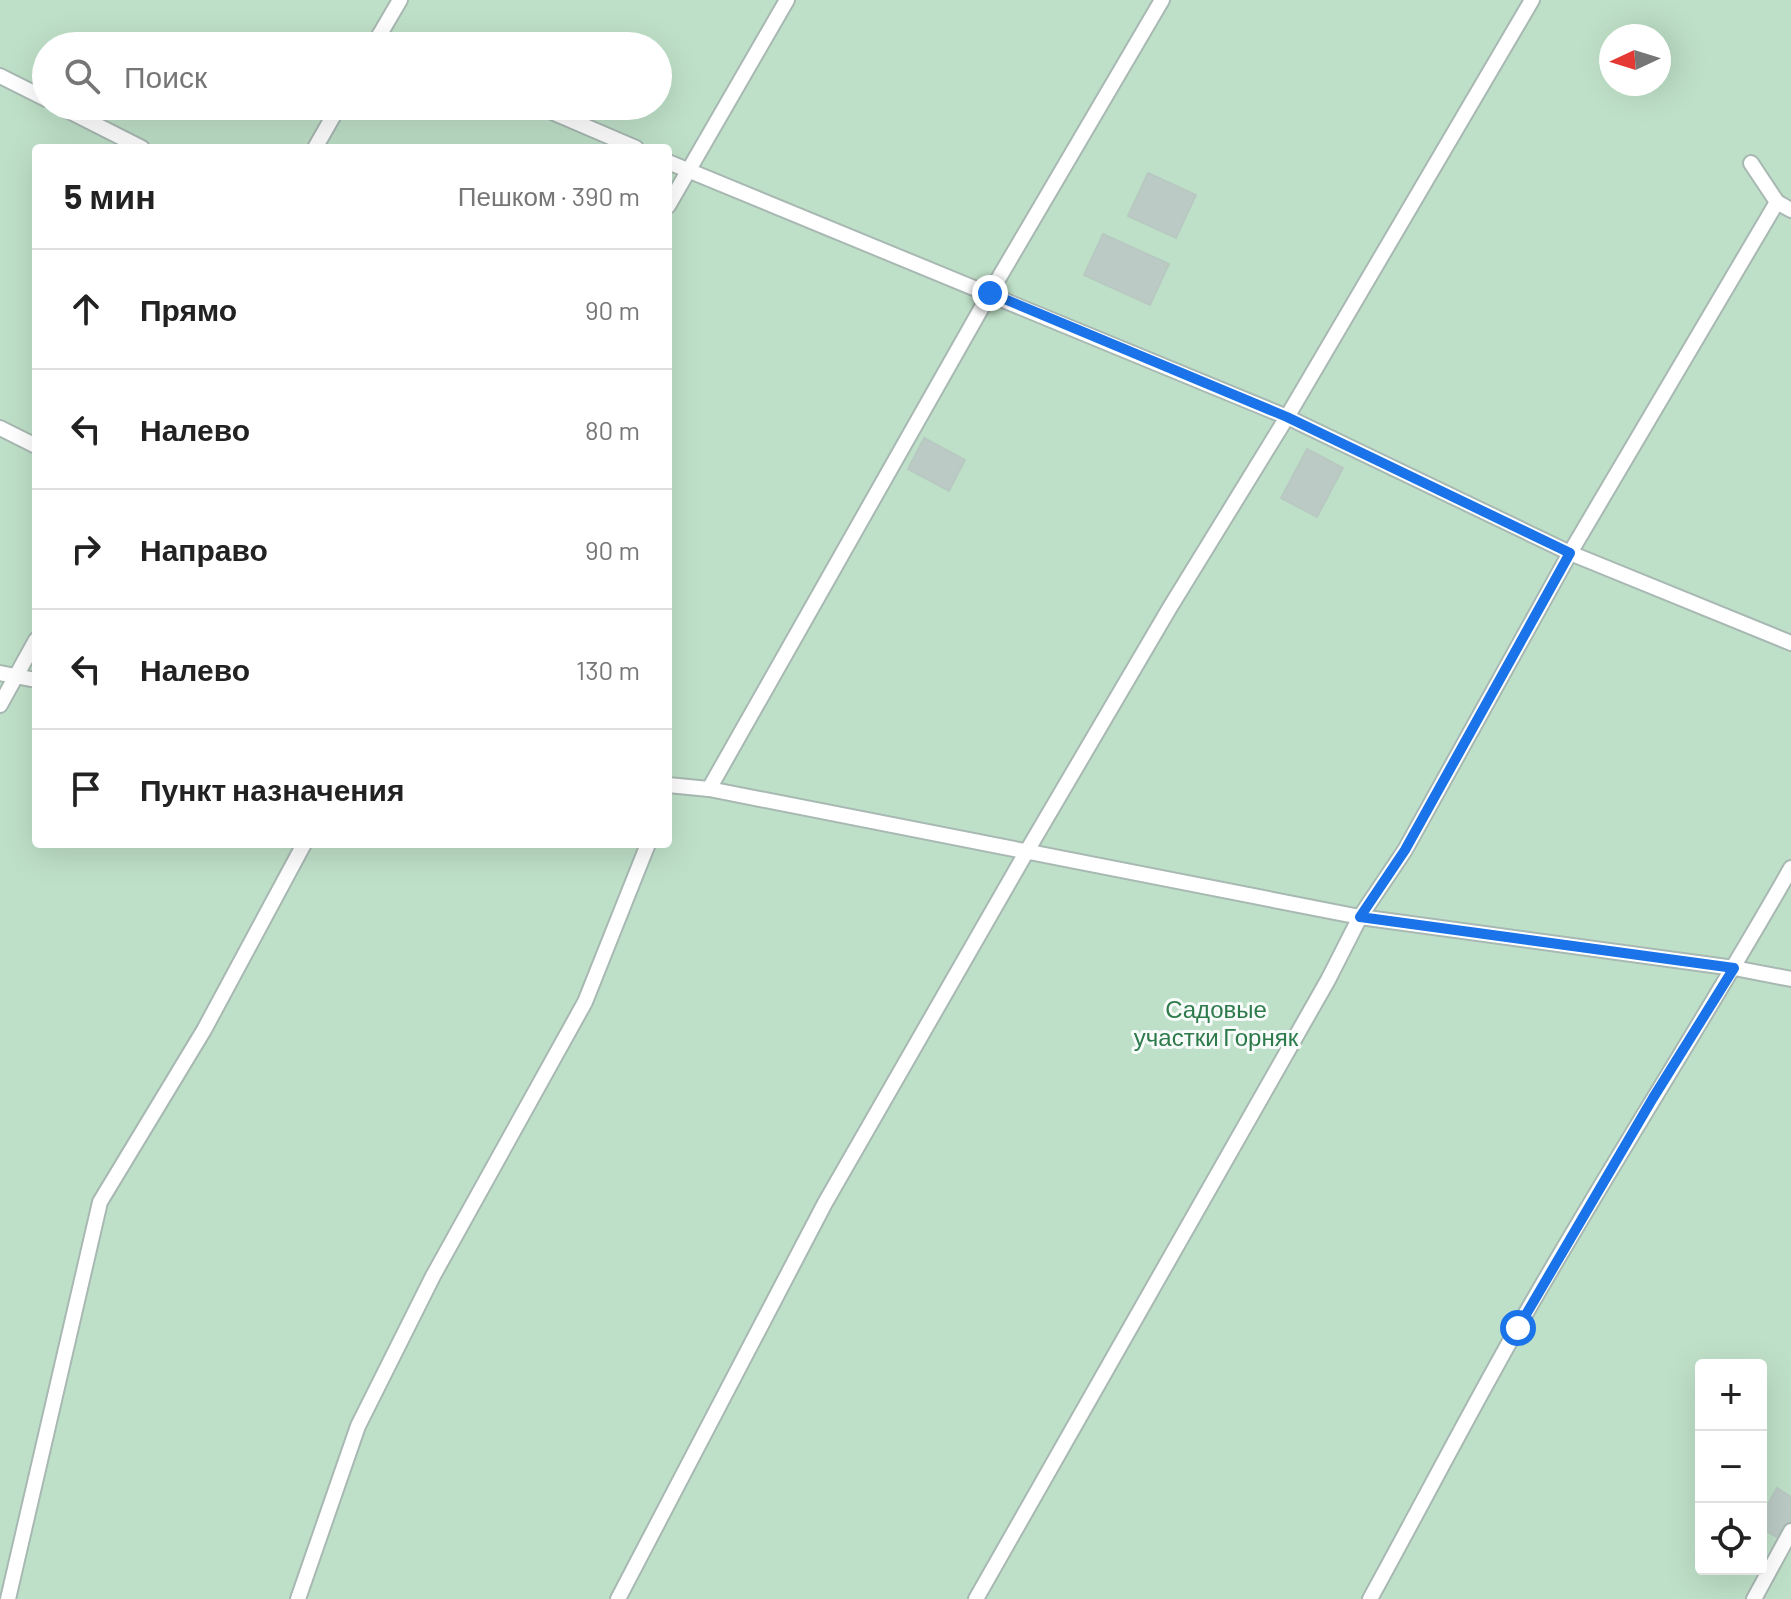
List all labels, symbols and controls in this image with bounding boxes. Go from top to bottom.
north arrow [1599,24,1671,96]
search box [32,32,672,120]
icon: search [60,54,104,98]
text: Поиск [124,58,207,94]
text: 5 мин [64,175,156,216]
text: Пешком · 390 m [458,180,640,211]
route end [972,275,1008,311]
icon: ahead [64,287,108,331]
text: Прямо [140,291,237,327]
text: 90 m [585,294,640,325]
icon: left [64,407,108,451]
text: Налево [140,411,250,447]
text: 80 m [585,414,640,445]
icon: right [64,527,108,571]
text: Направо [140,531,268,567]
text: 90 m [585,534,640,565]
icon: left [64,647,108,691]
text: Налево [140,651,250,687]
text: 130 m [576,654,640,685]
icon: arrive [64,767,108,811]
text: Пункт назначения [140,771,404,807]
park label: Садовые участки Горняк [1134,994,1299,1051]
route start [1500,1310,1536,1346]
map controls [1695,1359,1767,1575]
button: + [1695,1359,1767,1431]
button: − [1695,1431,1767,1503]
button: locate [1695,1503,1767,1575]

